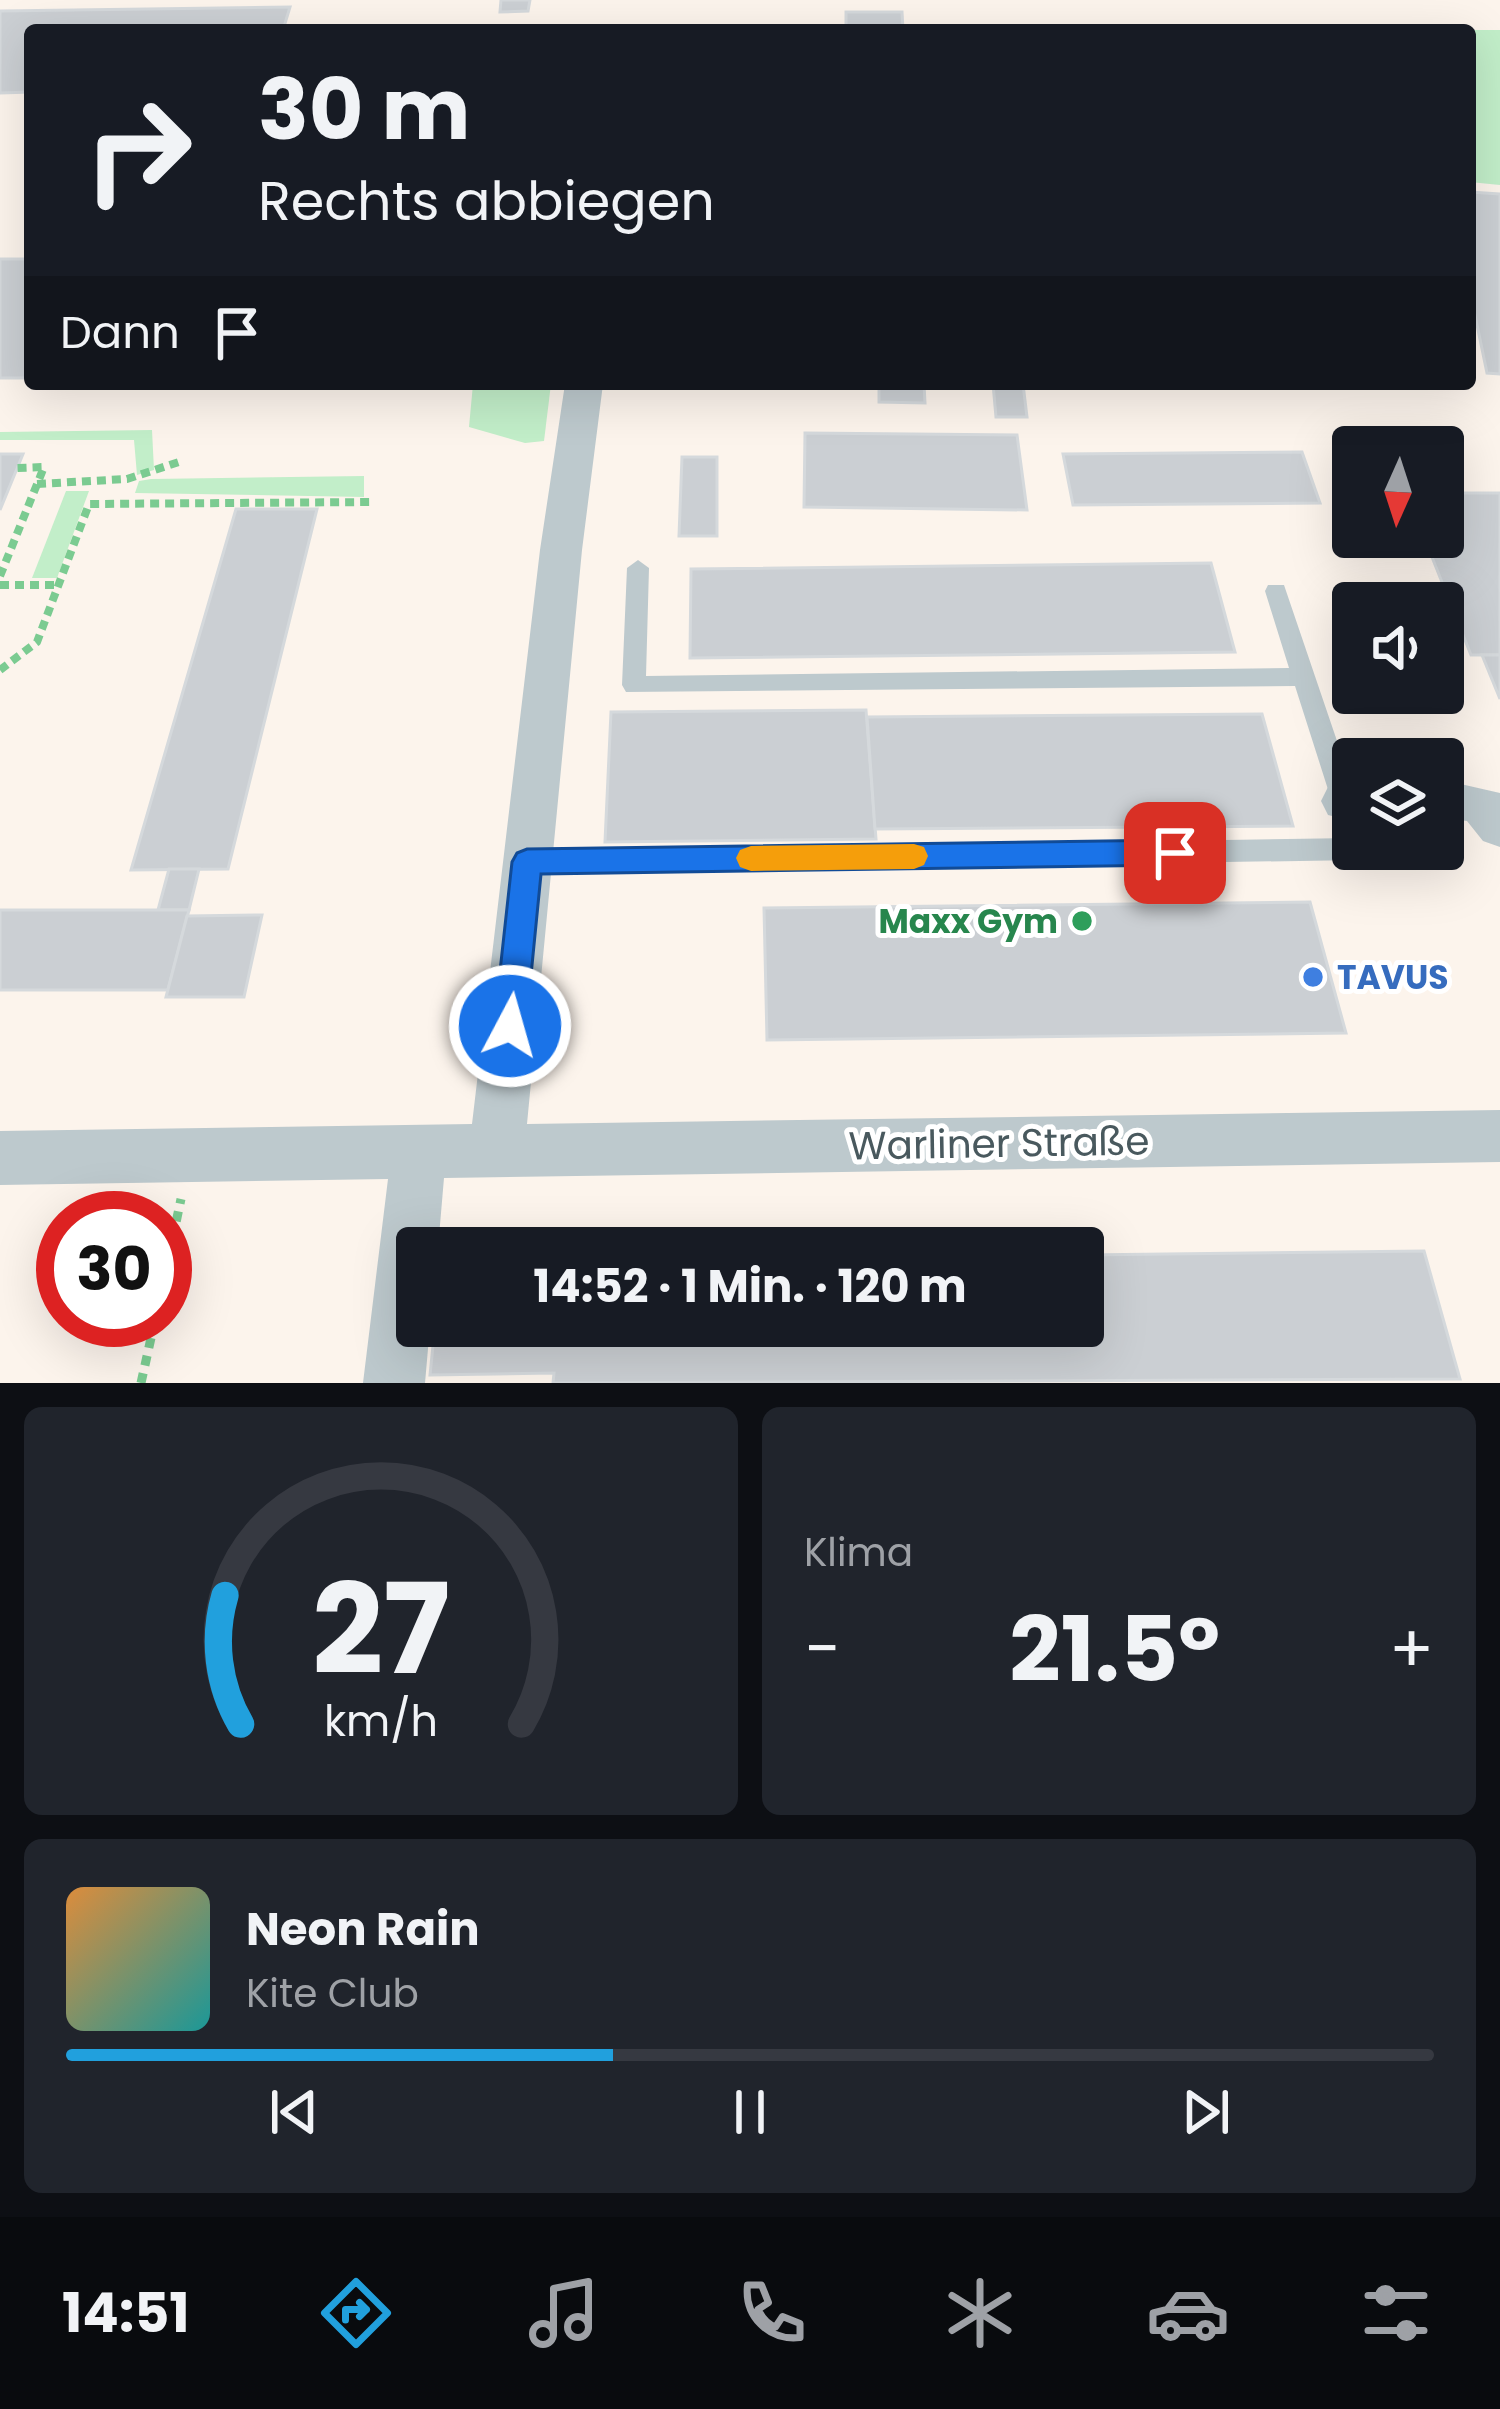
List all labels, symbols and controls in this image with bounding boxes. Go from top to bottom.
text: 30 m [258,51,470,168]
icon: right [60,72,216,228]
text: Rechts abbiegen [258,163,715,239]
icon: arrive [204,300,270,366]
text: Dann [60,301,180,364]
north arrow [1332,426,1464,558]
map controls [1332,426,1464,870]
button: sound [1332,582,1464,714]
button: layers [1332,738,1464,870]
pin [1124,802,1226,904]
icon: arrive [1142,820,1208,886]
place label: Maxx Gym [879,898,1058,945]
marker: Maxx Gym [1069,908,1095,934]
place label: TAVUS [1337,954,1448,1001]
position arrow [447,963,573,1089]
marker: TAVUS [1300,964,1326,990]
street label: Warliner Straße [848,1113,1150,1174]
speed limit sign: 30 [36,1191,192,1347]
text: 14:52 · 1 Min. · 120 m [533,1255,967,1318]
text: Klima [804,1525,913,1580]
text: 27 [312,1542,450,1717]
text: 21.5° [1009,1586,1220,1713]
text: − [804,1603,840,1695]
text: + [1389,1603,1434,1695]
text: km/h [324,1691,438,1751]
text: Neon Rain [246,1898,480,1961]
text: Kite Club [246,1966,419,2021]
icon: previous [261,2079,327,2145]
icon: pause [717,2079,783,2145]
icon: next [1173,2079,1239,2145]
icon: directions [314,2271,398,2355]
icon: music [522,2271,606,2355]
icon: phone [730,2271,814,2355]
icon: climate [938,2271,1022,2355]
icon: car [1146,2271,1230,2355]
icon: filters [1354,2271,1438,2355]
text: 14:51 [62,2275,190,2351]

